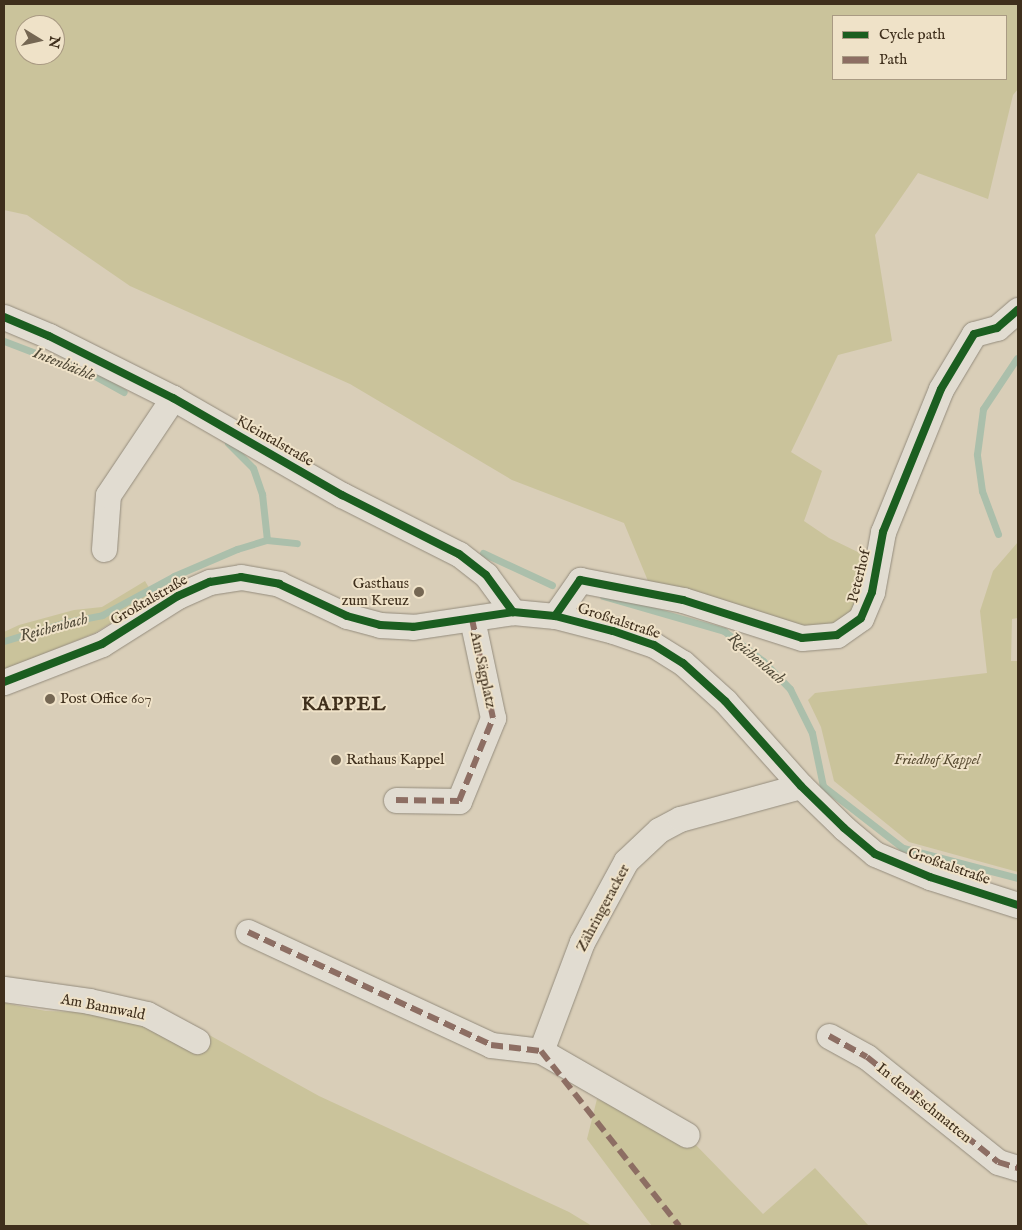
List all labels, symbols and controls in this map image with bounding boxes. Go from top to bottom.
north arrow [15,15,65,65]
legend [832,15,1007,80]
text: Cycle path [879,25,945,44]
text: N [44,35,64,50]
text: Path [879,50,907,69]
water label: Intenbächle [30,344,98,386]
street label: Kleintalstraße [233,412,317,470]
street label: Peterhof [844,548,874,604]
street label: Großtalstraße [107,571,191,629]
place label: Gasthaus zum Kreuz [341,574,409,609]
marker: Gasthaus zum Kreuz [413,586,425,598]
street label: Großtalstraße [575,599,663,643]
water label: Reichenbach [18,610,90,646]
water label: Reichenbach [723,629,789,689]
street label: Am Sägplatz [466,630,500,710]
place label: Post Office 607 [60,690,152,708]
district label: KAPPEL [301,692,387,716]
marker: Post Office 607 [44,693,56,705]
place label: Rathaus Kappel [346,751,444,769]
park label: Friedhof Kappel [894,751,980,769]
marker: Rathaus Kappel [330,754,342,766]
street label: Großtalstraße [905,843,993,889]
street label: Zähringeracker [572,861,634,955]
street label: Am Bannwald [59,990,147,1024]
street label: In den Eschmatten [873,1059,975,1147]

